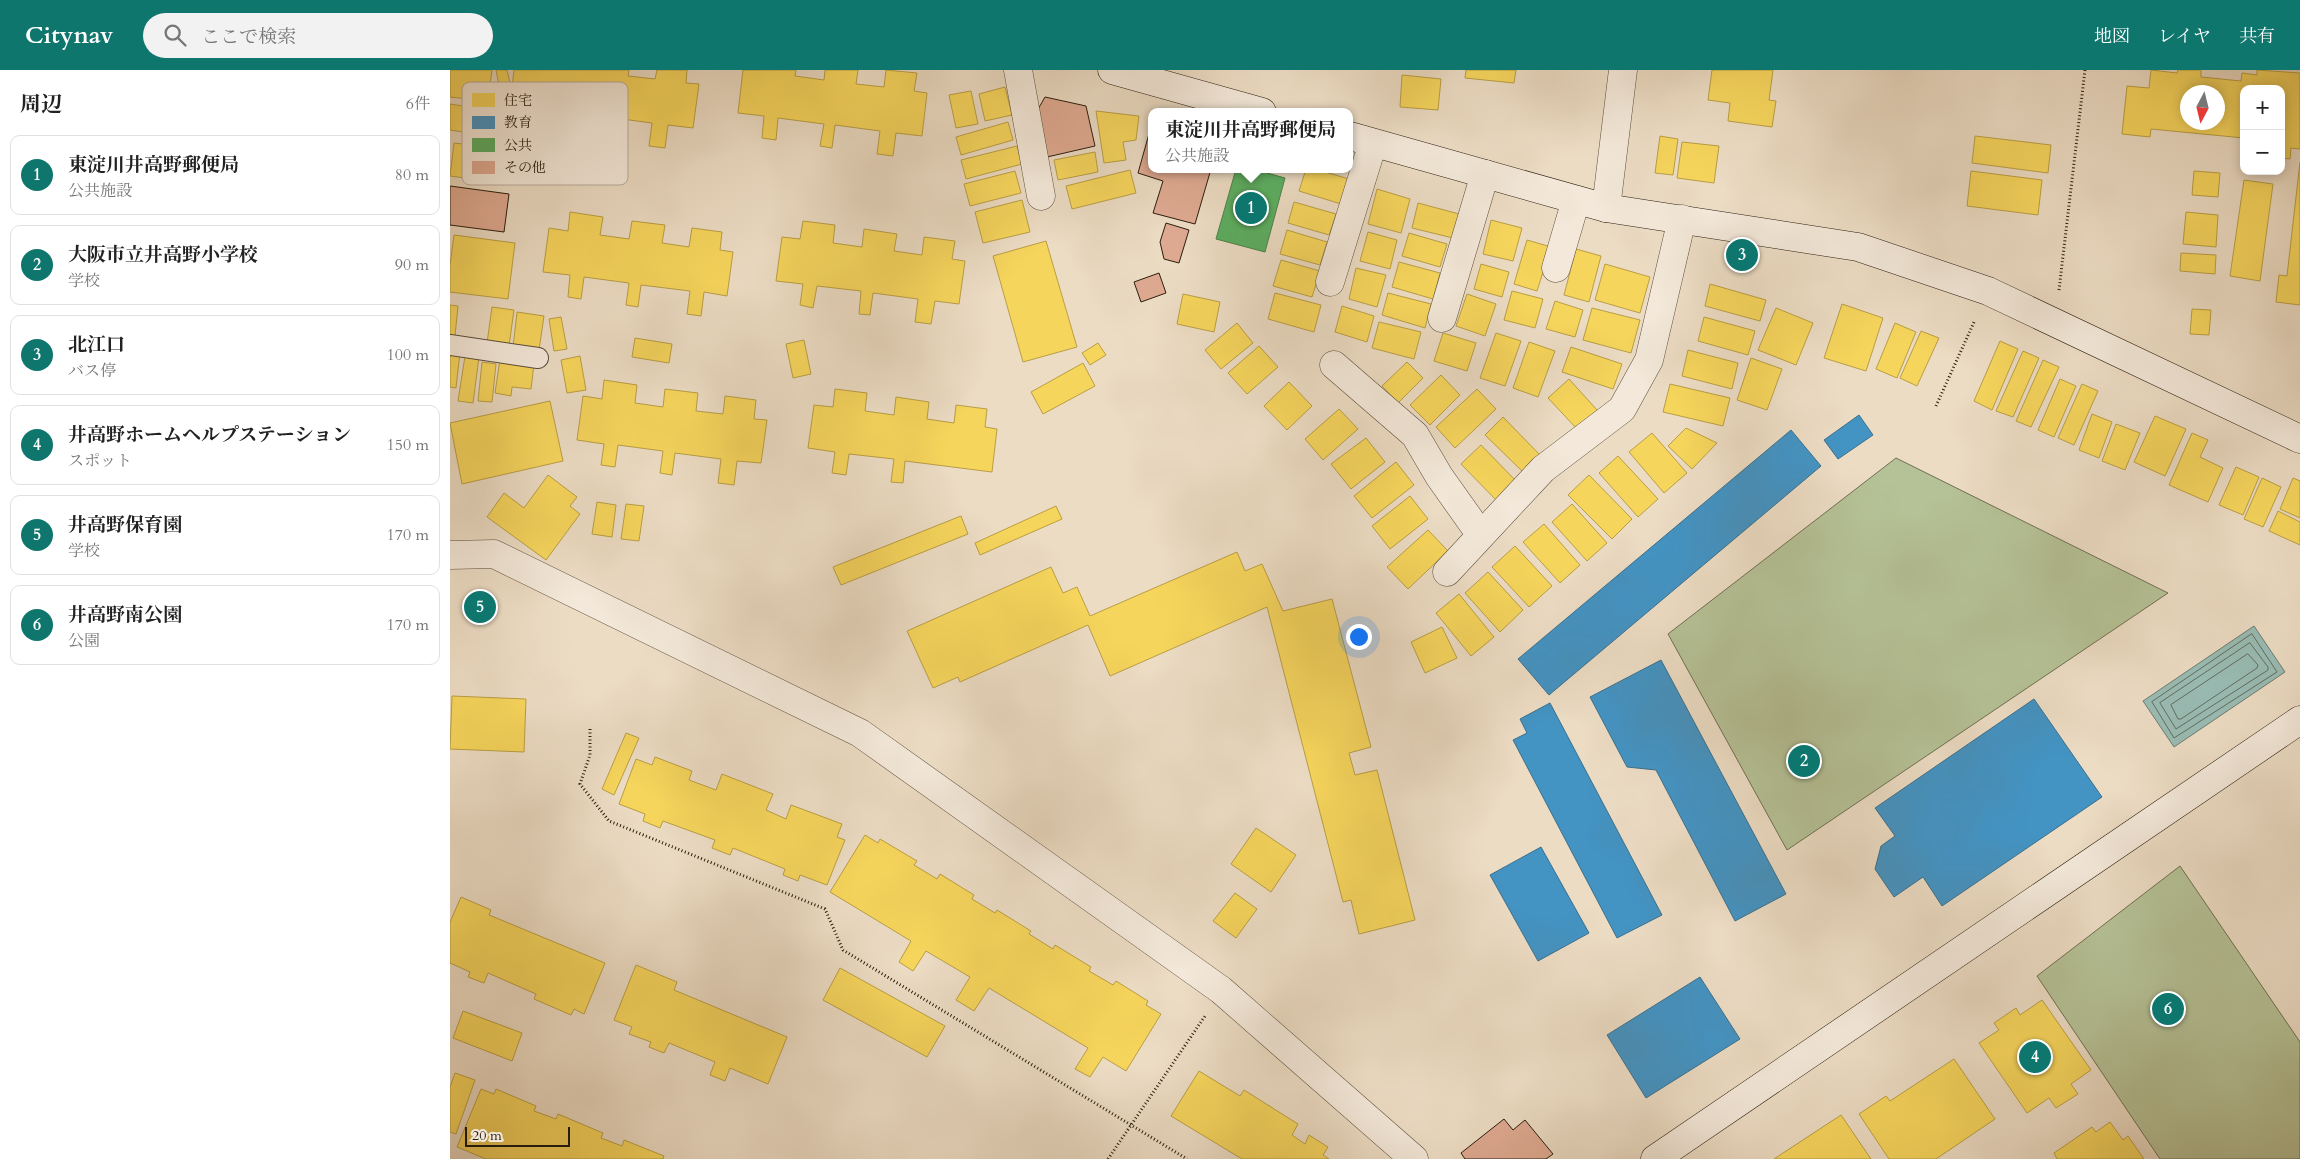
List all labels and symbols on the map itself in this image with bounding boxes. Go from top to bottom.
legend [462,82,628,185]
north arrow [2180,85,2225,130]
text: 住宅 [504,91,532,110]
text: 教育 [504,113,532,132]
text: 公共 [504,136,532,155]
text: その他 [504,158,546,177]
pin: 1 [1235,189,1267,227]
pin: 3 [1726,236,1758,274]
pin: 5 [464,588,496,626]
your location [1346,624,1372,650]
pin: 2 [1788,742,1820,780]
pin: 6 [2152,990,2184,1028]
pin: 4 [2019,1038,2051,1076]
scale bar [465,1124,570,1147]

